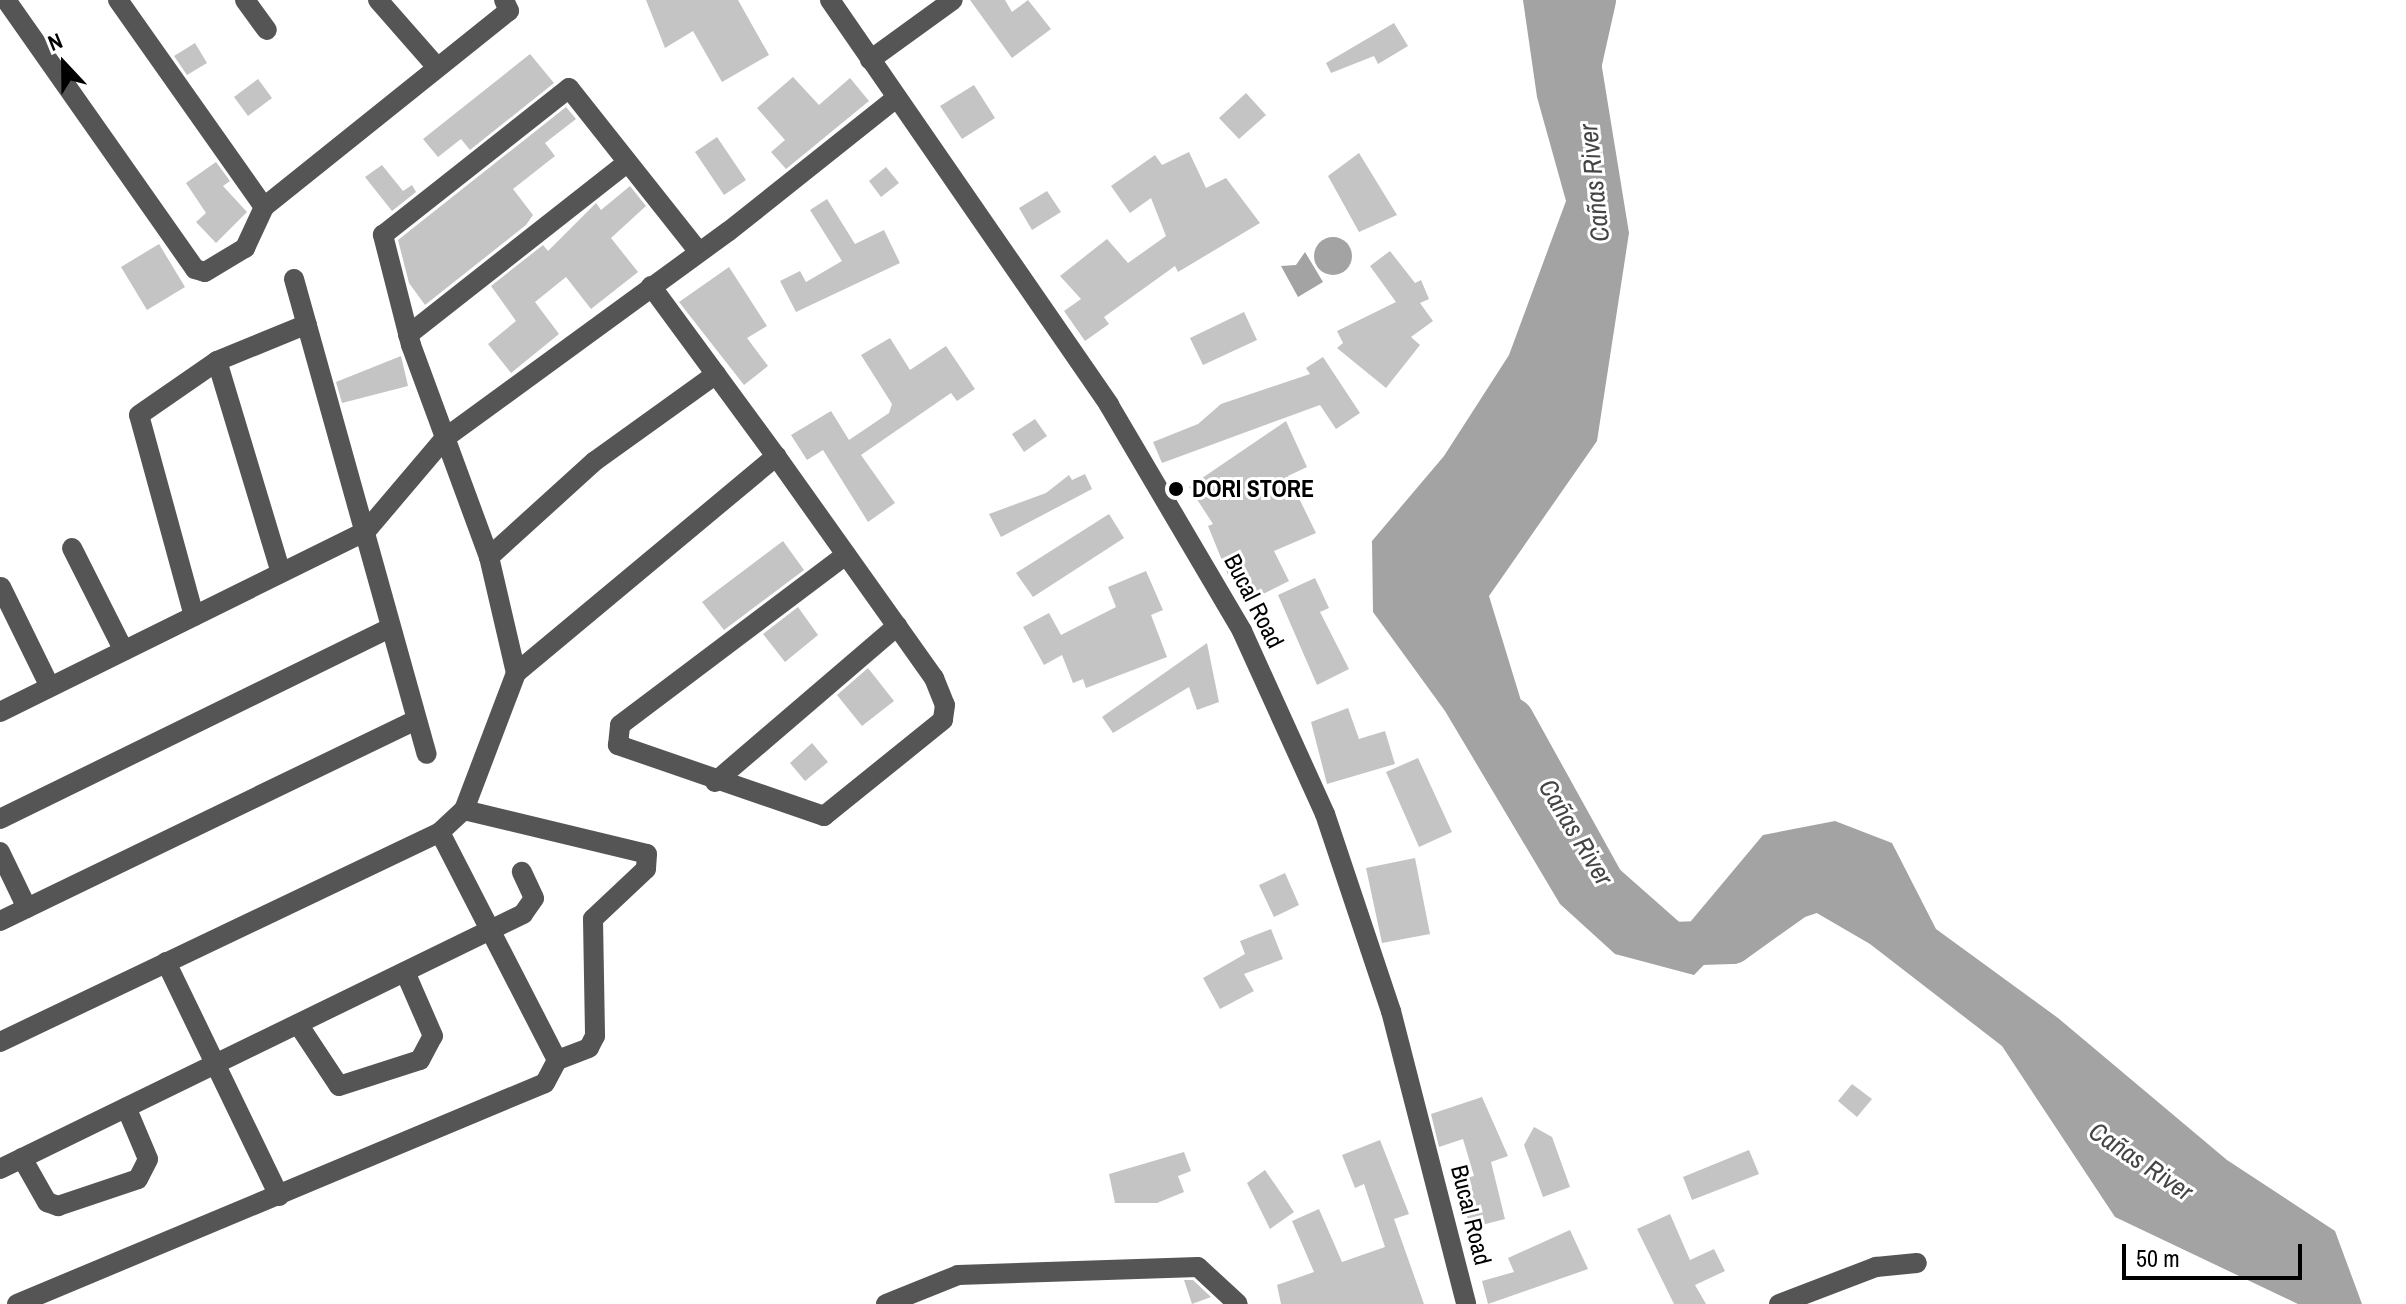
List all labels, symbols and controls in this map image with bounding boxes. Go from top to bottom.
north arrow [24,24,104,104]
text: N [43,25,67,58]
water label: Cañas River [1572,122,1616,244]
place label: DORI STORE [1192,475,1314,503]
marker: DORI STORE [1167,480,1185,498]
street label: Bucal Road [1218,549,1290,653]
water label: Cañas River [1532,773,1620,891]
water label: Cañas River [2083,1115,2199,1207]
street label: Bucal Road [1445,1162,1497,1268]
scale bar [2126,1228,2306,1278]
text: 50 m [2136,1242,2180,1274]

